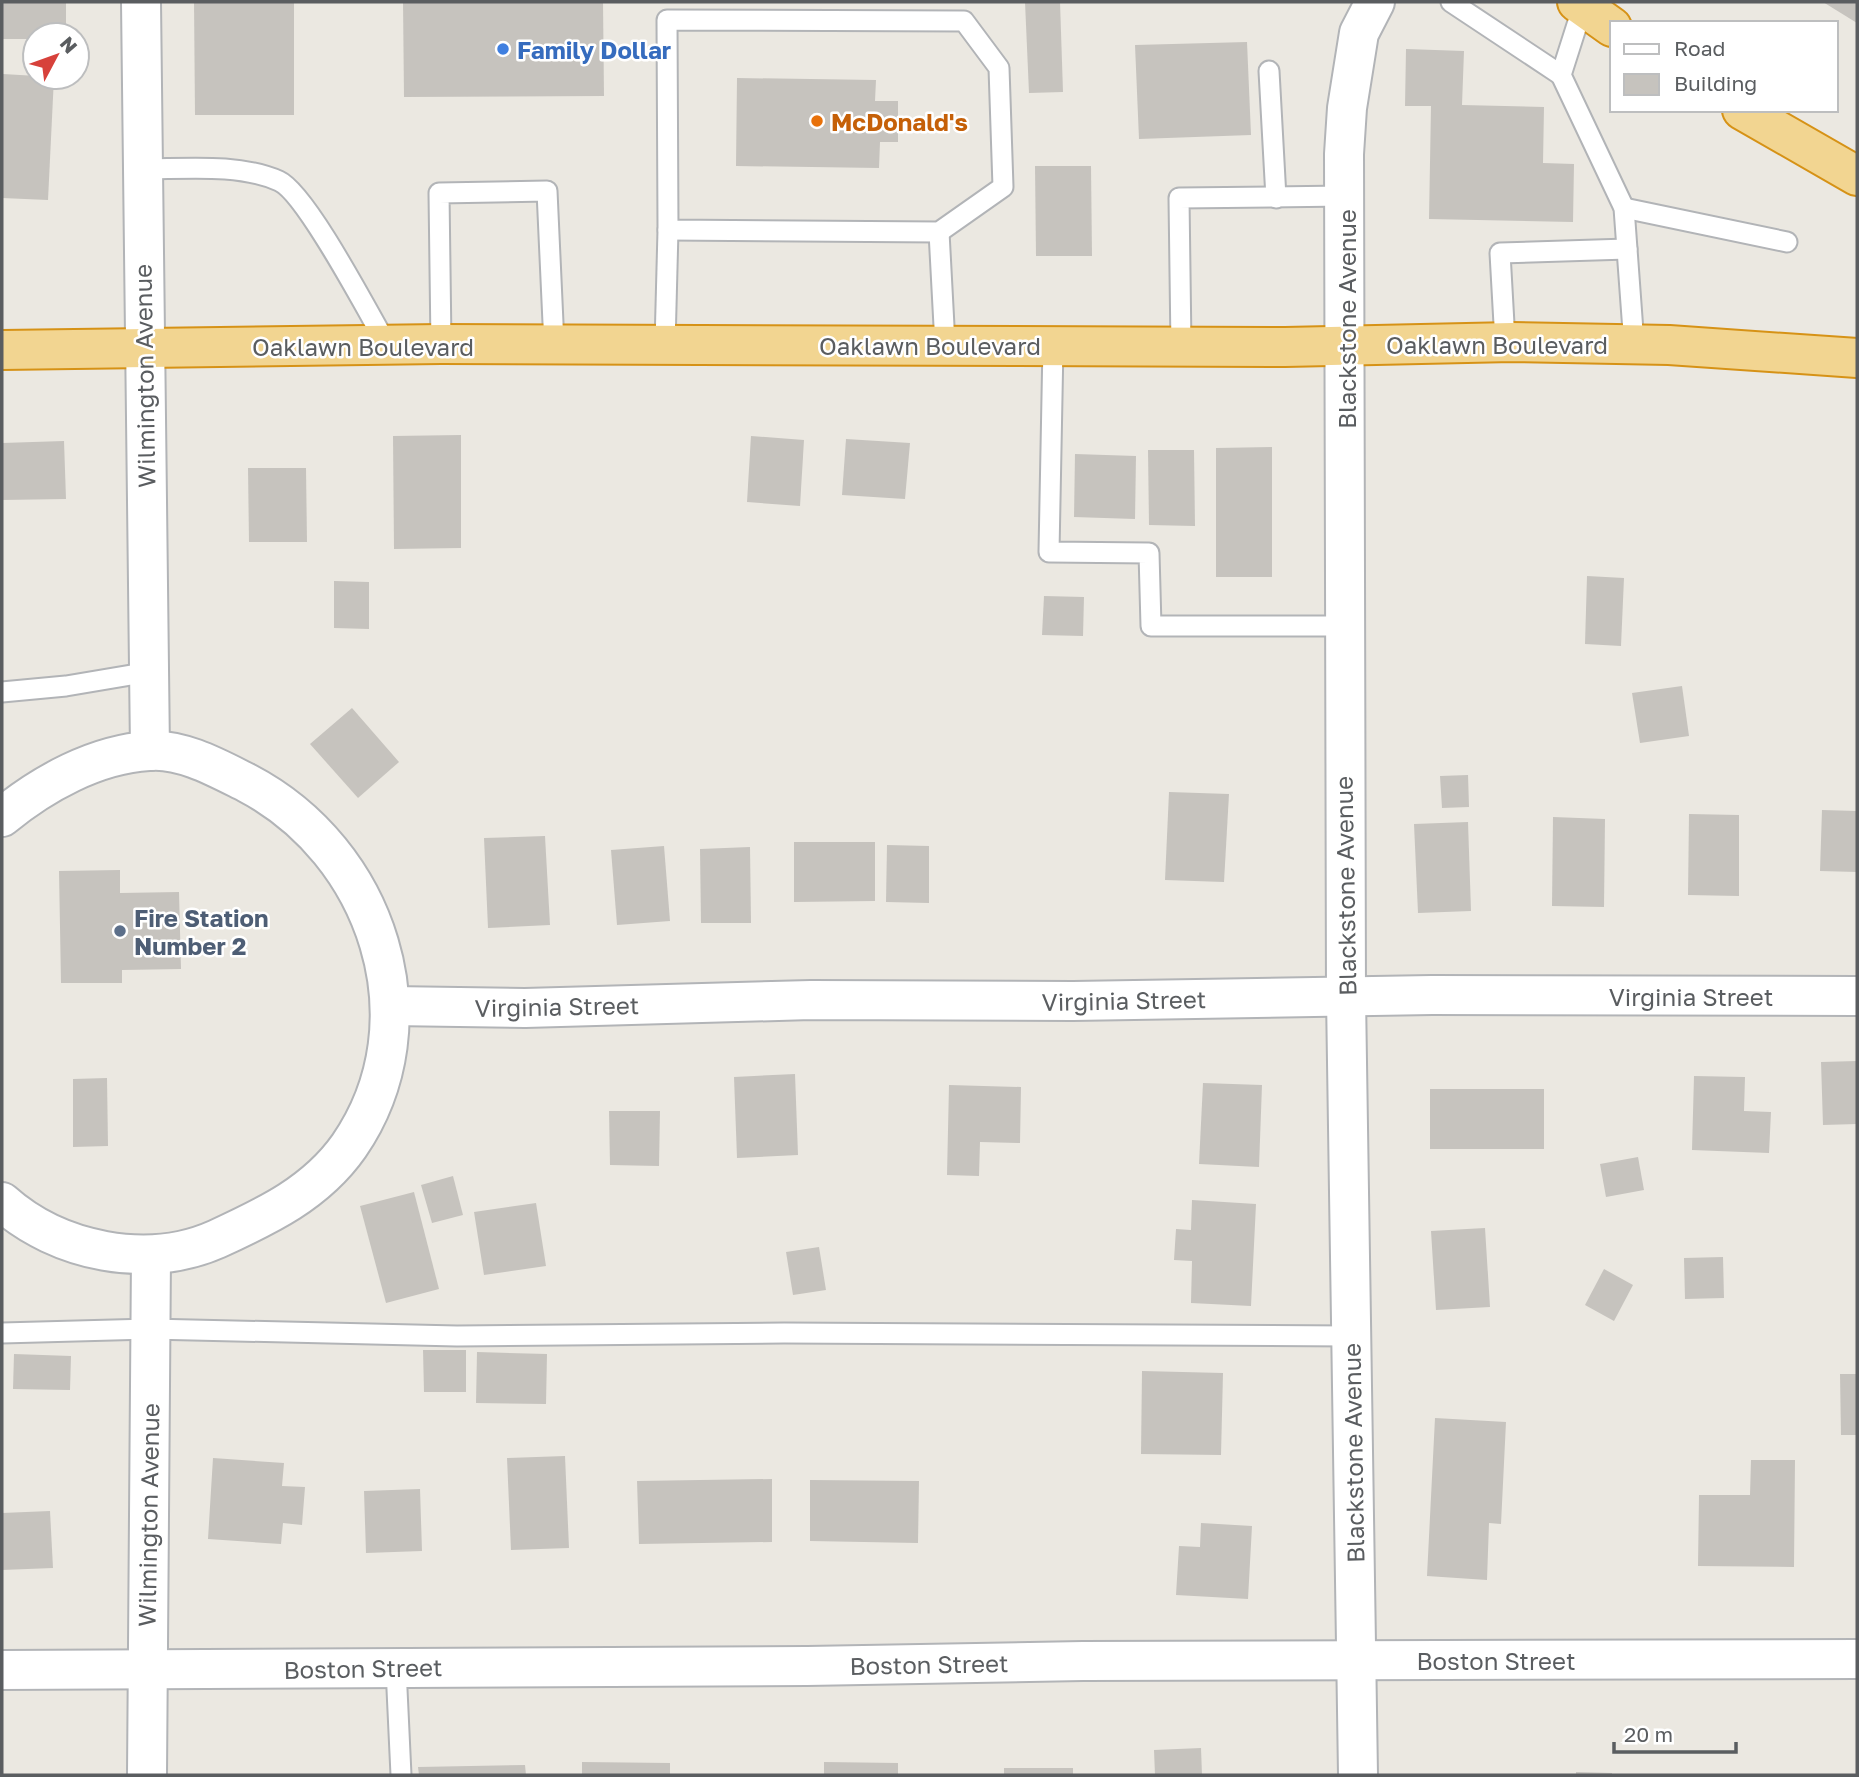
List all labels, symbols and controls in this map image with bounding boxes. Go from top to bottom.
north arrow [21,21,91,91]
legend [1610,21,1838,112]
text: N [56,32,83,58]
place label: Family Dollar [517,35,671,64]
text: Road [1674,35,1725,61]
marker: Family Dollar [495,41,511,57]
text: Building [1674,70,1757,96]
place label: McDonald's [831,107,968,136]
marker: McDonald's [809,113,825,129]
street label: Blackstone Avenue [1332,209,1361,429]
street label: Wilmington Avenue [128,264,160,488]
street label: Oaklawn Boulevard [1386,330,1608,359]
street label: Oaklawn Boulevard [819,331,1041,360]
street label: Oaklawn Boulevard [252,332,474,361]
street label: Blackstone Avenue [1329,776,1361,996]
place label: Fire Station Number 2 [134,903,268,960]
marker: Fire Station Number 2 [112,923,128,939]
street label: Virginia Street [1609,982,1773,1011]
street label: Virginia Street [1041,984,1207,1016]
street label: Virginia Street [474,990,640,1022]
street label: Blackstone Avenue [1337,1343,1369,1563]
street label: Wilmington Avenue [132,1403,164,1627]
street label: Boston Street [1417,1646,1576,1675]
street label: Boston Street [849,1648,1009,1680]
street label: Boston Street [283,1652,443,1684]
scale bar [1614,1710,1736,1754]
text: 20 m [1624,1721,1673,1747]

